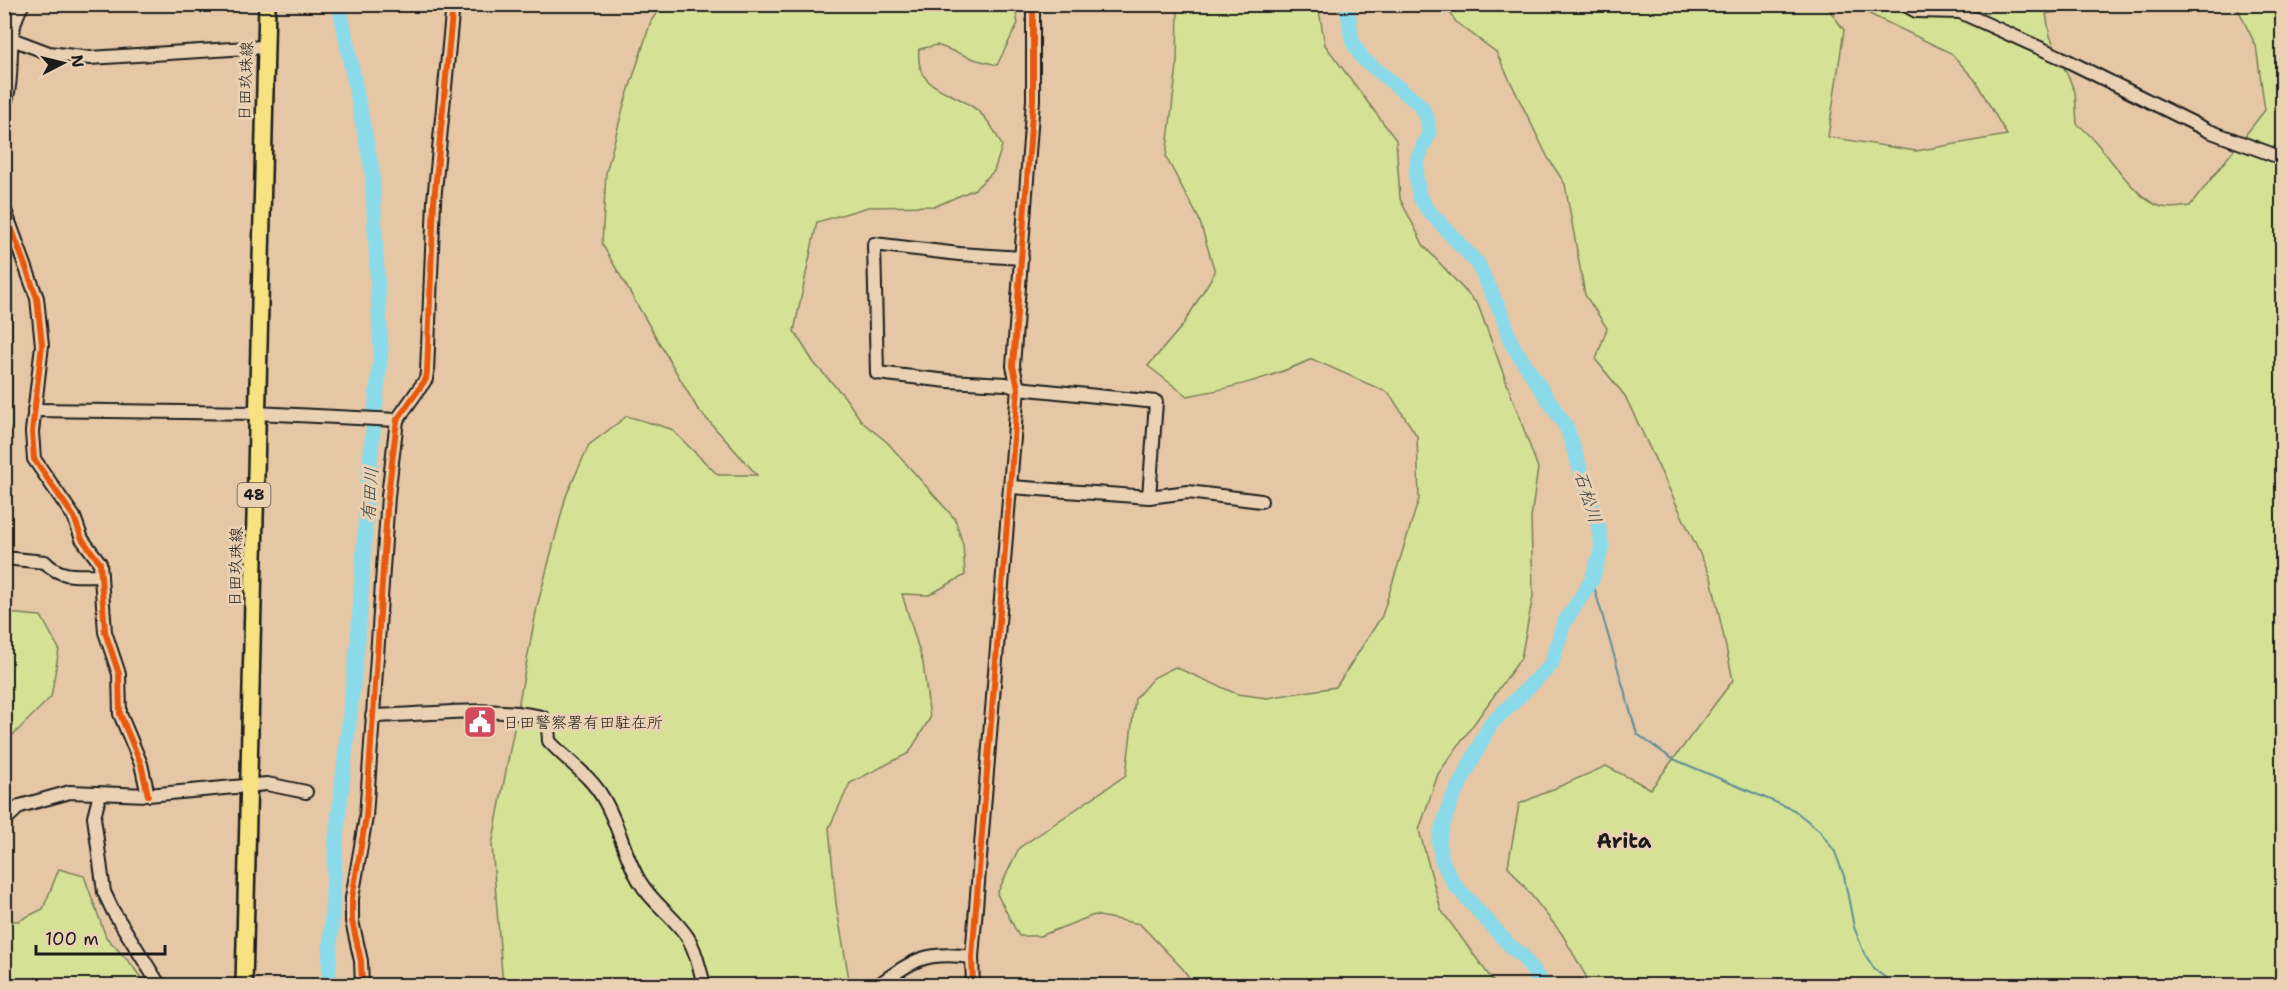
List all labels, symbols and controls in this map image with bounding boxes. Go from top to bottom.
north arrow [33,33,93,93]
street label: 日田玖珠線 [234,41,257,121]
text: N [66,54,89,69]
water label: 有田川 [356,466,384,522]
water label: 石松川 [1569,468,1607,526]
road number: 48 [238,483,270,507]
street label: 日田玖珠線 [224,527,247,607]
public building icon: 日田警察署有田駐在所 [462,704,498,740]
place label: 日田警察署有田駐在所 [503,712,663,733]
district label: Arita [1597,828,1652,854]
scale bar [36,918,165,956]
text: 100 m [45,927,99,951]

